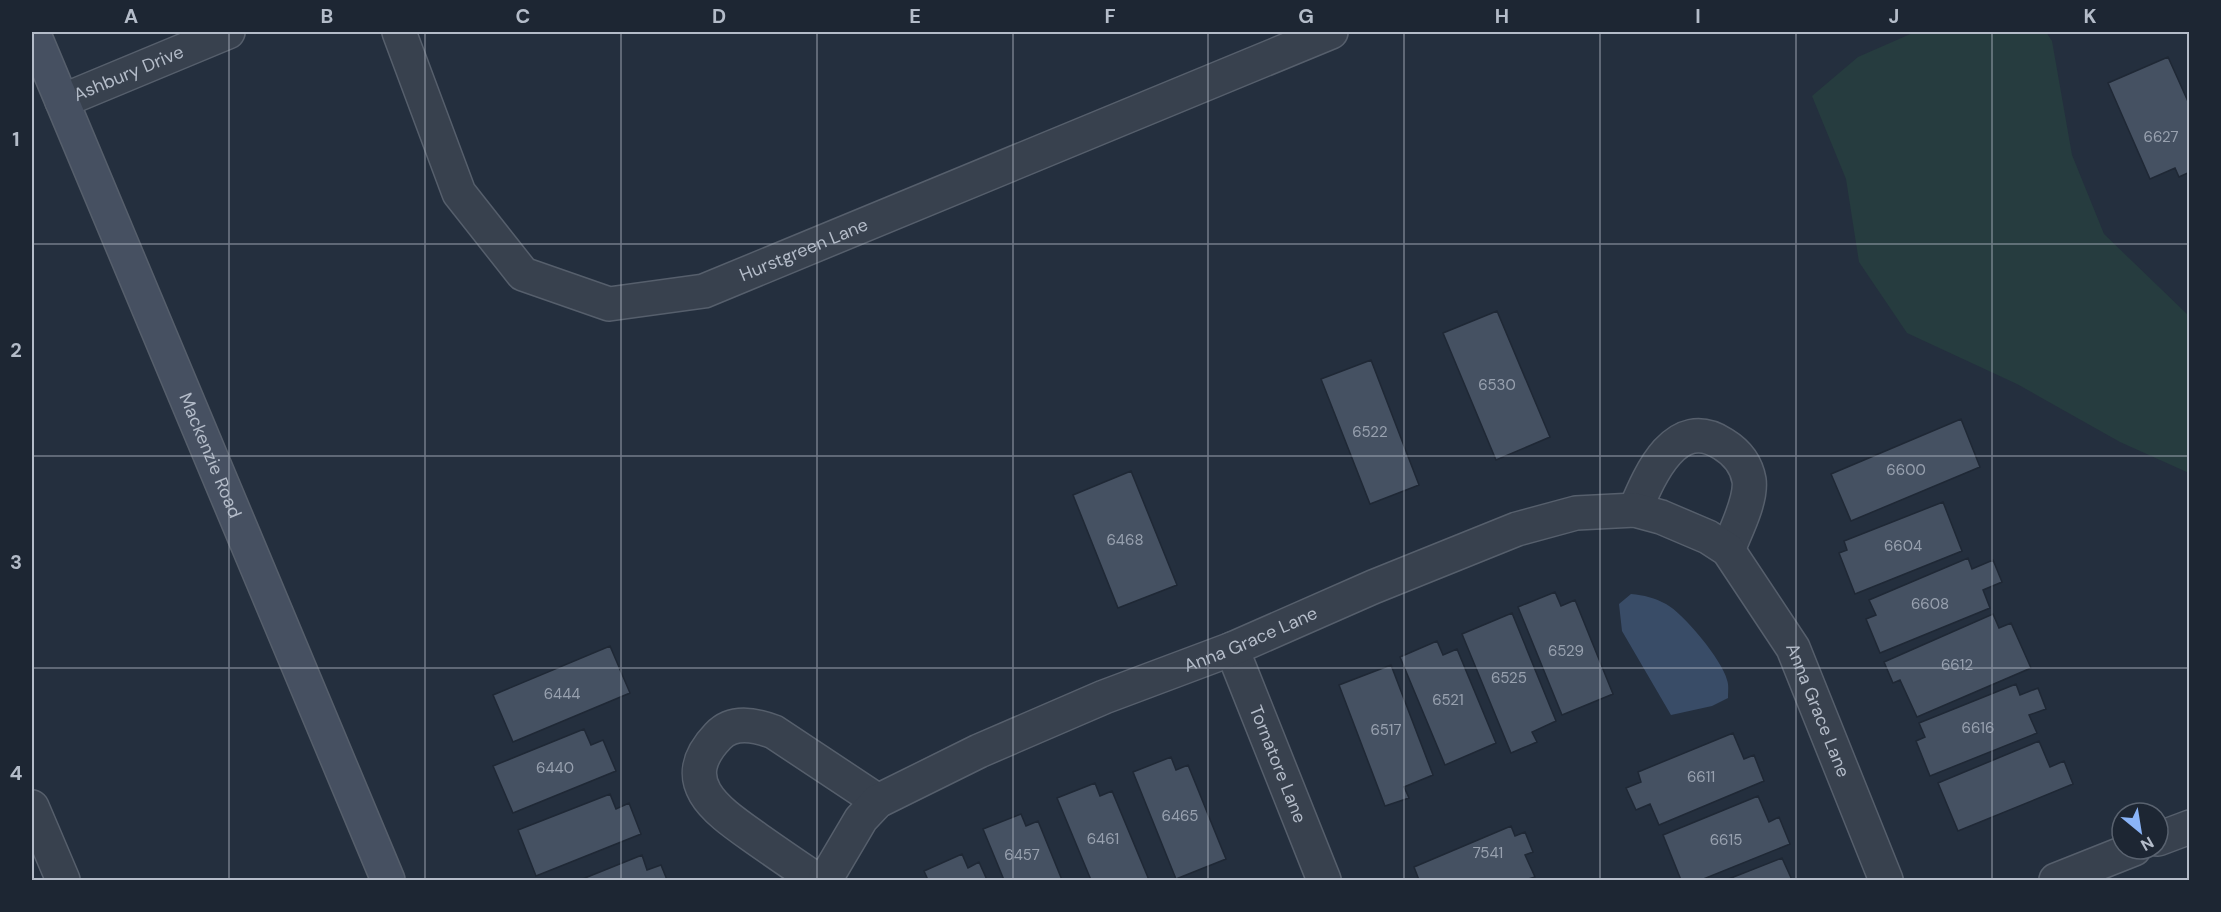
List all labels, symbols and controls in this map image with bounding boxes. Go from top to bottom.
text: A [124,3,138,29]
text: B [321,3,333,29]
text: C [516,3,530,29]
text: D [712,3,726,29]
text: E [909,3,921,29]
text: F [1104,3,1116,29]
text: G [1298,3,1314,29]
text: H [1495,3,1509,29]
text: I [1695,3,1701,29]
text: J [1889,3,1899,29]
text: K [2083,3,2097,29]
street label: Ashbury Drive [70,40,187,107]
text: 1 [12,126,20,152]
house number: 6627 [2144,127,2178,147]
street label: Hurstgreen Lane [736,213,872,287]
text: 2 [10,337,22,363]
house number: 6530 [1478,375,1516,395]
street label: Mackenzie Road [173,389,247,522]
house number: 6522 [1352,422,1388,442]
house number: 6600 [1886,460,1926,480]
house number: 6468 [1106,530,1144,550]
house number: 6604 [1884,536,1922,556]
text: 3 [10,549,22,575]
house number: 6608 [1911,594,1949,614]
street label: Anna Grace Lane [1181,601,1321,678]
street label: Anna Grace Lane [1780,639,1856,781]
house number: 6529 [1548,641,1584,661]
house number: 6612 [1941,655,1973,675]
house number: 6525 [1491,668,1527,688]
house number: 6444 [544,684,580,704]
house number: 6521 [1432,690,1464,710]
street label: Tornatore Lane [1244,702,1312,826]
house number: 6616 [1962,718,1994,738]
house number: 6517 [1371,720,1401,740]
house number: 6440 [536,758,574,778]
text: 4 [10,760,23,786]
house number: 6611 [1687,767,1715,787]
north arrow [2110,801,2170,861]
house number: 6465 [1162,806,1198,826]
house number: 6461 [1087,829,1119,849]
house number: 6615 [1710,830,1742,850]
text: N [2137,832,2158,856]
house number: 7541 [1473,843,1503,863]
house number: 6457 [1004,845,1040,865]

